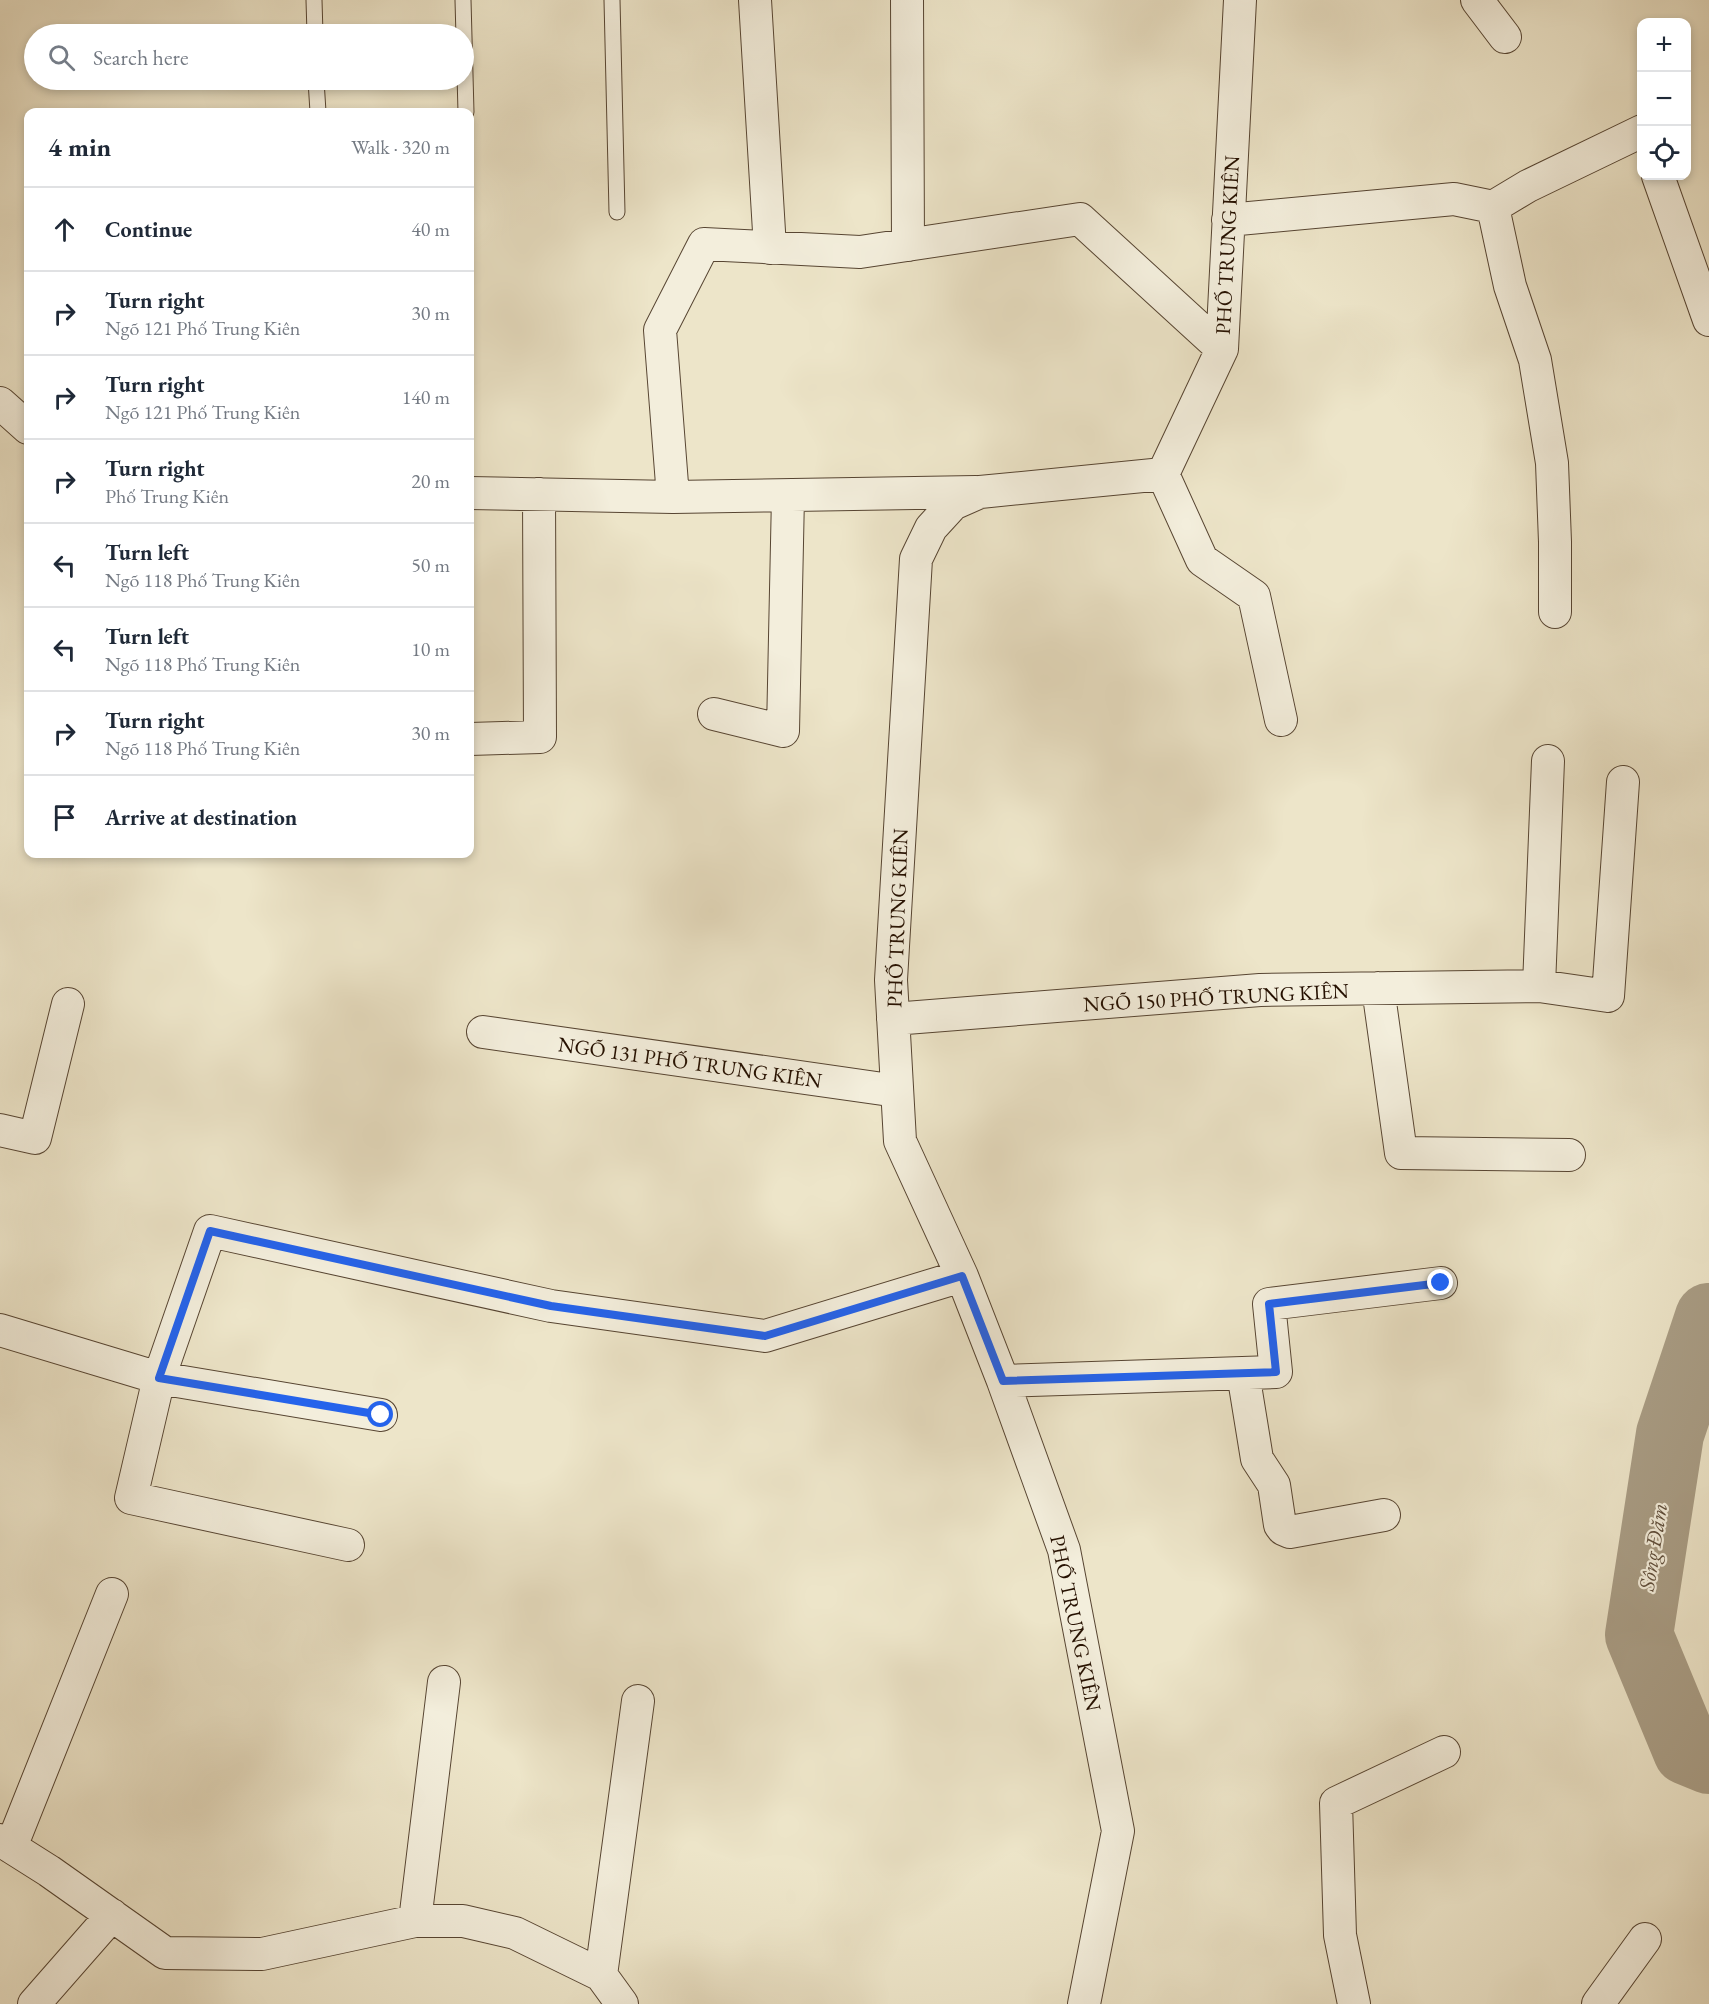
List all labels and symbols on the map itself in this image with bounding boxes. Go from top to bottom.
street label: PHỐ TRUNG KIÊN [1209,154,1245,335]
street label: PHỐ TRUNG KIÊN [880,828,914,1008]
street label: NGÕ 150 PHỐ TRUNG KIÊN [1082,977,1350,1017]
street label: NGÕ 131 PHỐ TRUNG KIÊN [556,1030,824,1094]
route end [1427,1269,1453,1295]
route start [367,1401,393,1427]
water label: Sông Đăm [1632,1501,1674,1594]
street label: PHỐ TRUNG KIÊN [1044,1532,1108,1714]

